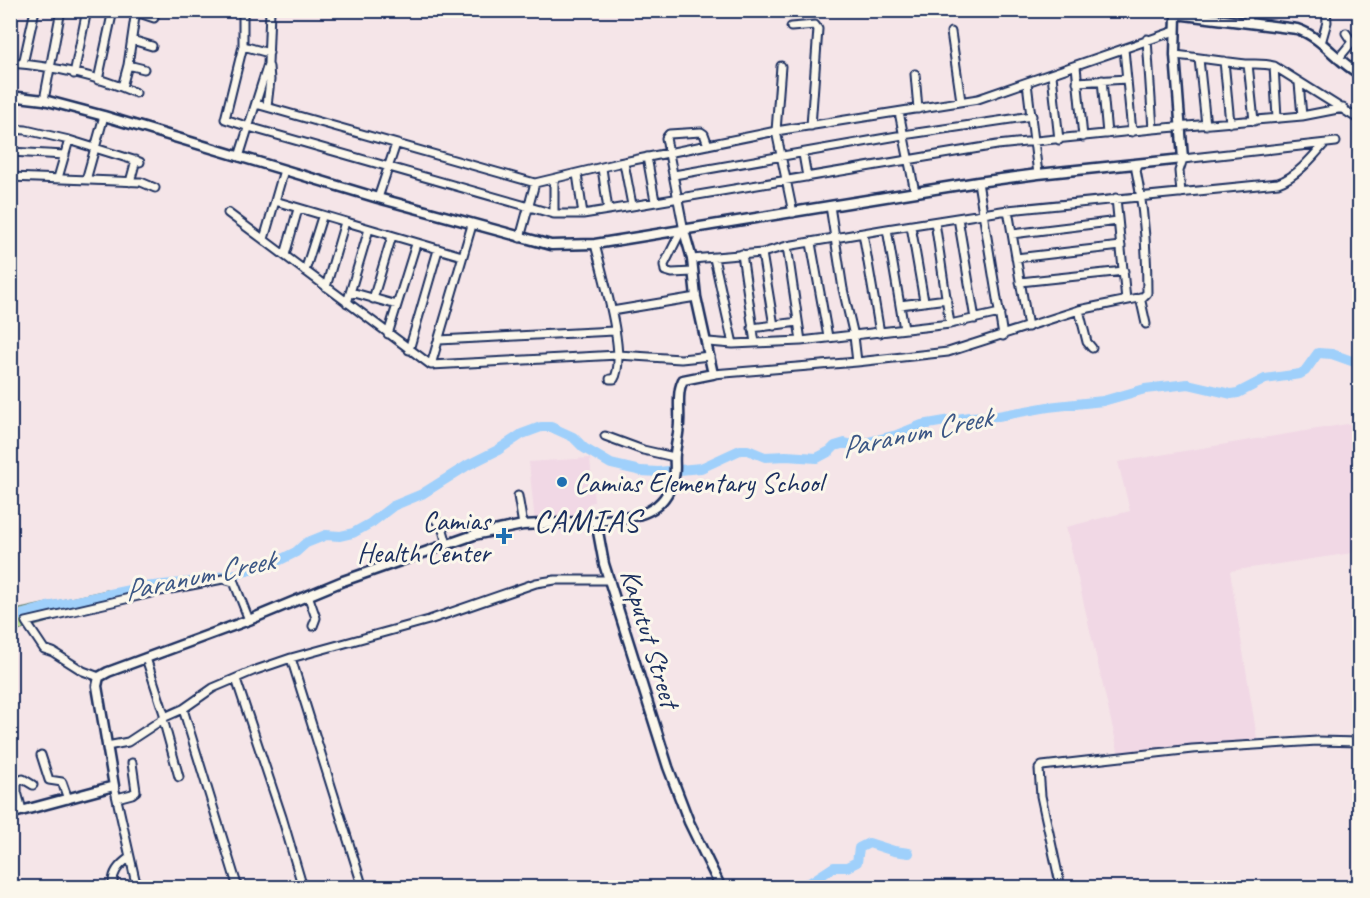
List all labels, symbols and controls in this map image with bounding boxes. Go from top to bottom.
water label: Paranum Creek [837,396,1000,466]
place label: Camias Elementary School [574,465,828,500]
marker: Camias Elementary School [555,475,569,489]
district label: CAMIAS [534,500,645,541]
place label: Camias Health Center [357,503,492,570]
marker: Camias Health Center [495,527,513,545]
water label: Paranum Creek [120,539,283,609]
street label: Kaputut Street [613,565,689,715]

